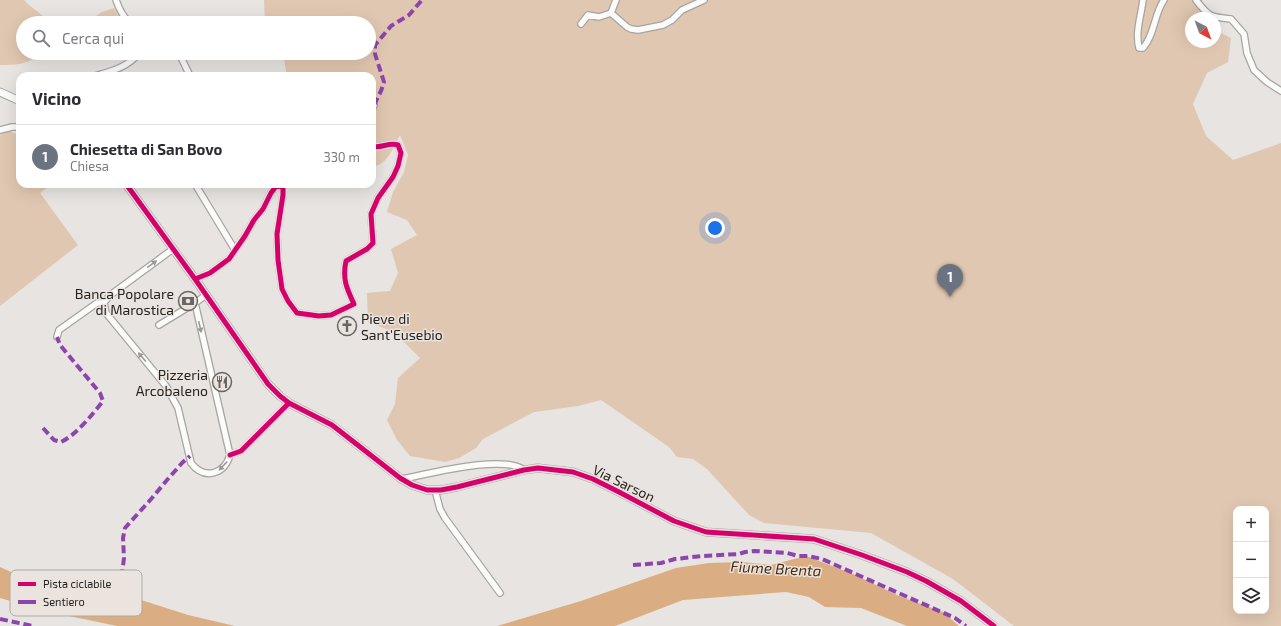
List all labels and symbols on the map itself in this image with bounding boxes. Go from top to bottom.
north arrow [1185,12,1221,48]
your location [705,218,725,238]
one-way arrow [147,260,158,268]
pin: 1 [937,264,963,297]
place label: Banca Popolare di Marostica [75,285,174,318]
bank icon: Banca Popolare di Marostica [177,290,199,312]
place label: Pieve di Sant'Eusebio [361,310,443,343]
church icon: Pieve di Sant'Eusebio [336,315,358,337]
one-way arrow [198,321,204,333]
one-way arrow [138,352,146,362]
place label: Pizzeria Arcobaleno [136,366,208,399]
restaurant icon: Pizzeria Arcobaleno [211,371,233,393]
one-way arrow [219,460,228,471]
street label: Via Sarson [590,461,658,505]
water label: Fiume Brenta [730,557,822,579]
legend [10,570,142,616]
text: Pista ciclabile [43,577,112,590]
text: Sentiero [43,595,85,608]

